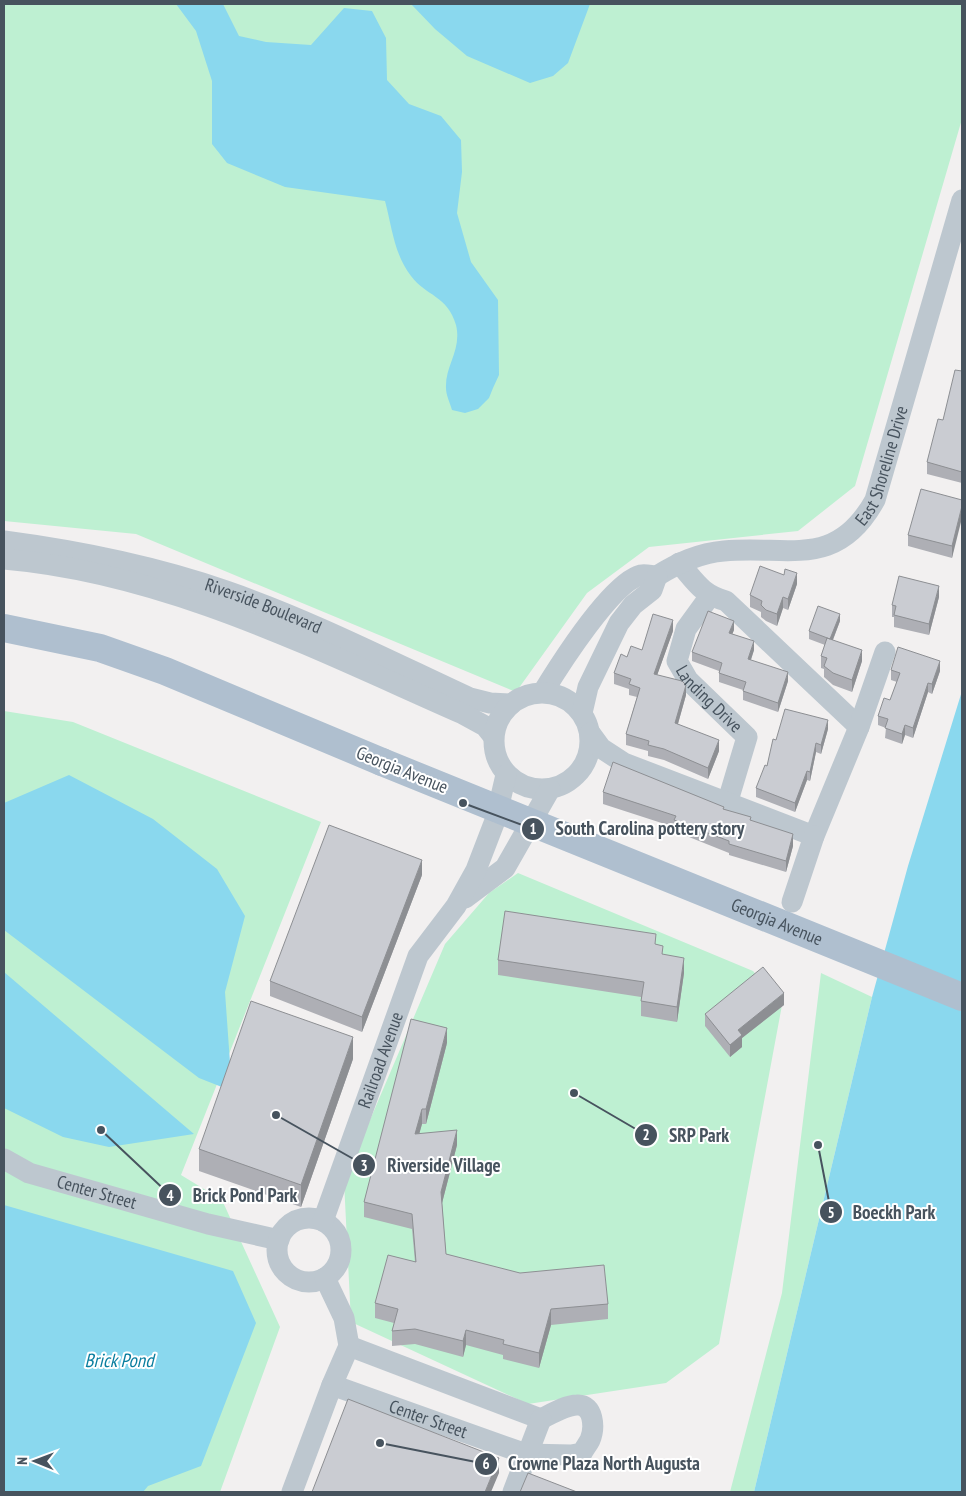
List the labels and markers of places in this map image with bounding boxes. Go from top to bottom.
callout: South Carolina pottery story [521,812,755,846]
callout: SRP Park [634,1118,740,1152]
callout: Riverside Village [352,1148,511,1182]
callout: Brick Pond Park [158,1178,308,1212]
callout: Boeckh Park [818,1195,946,1229]
callout: Crowne Plaza North Augusta [473,1447,711,1481]

